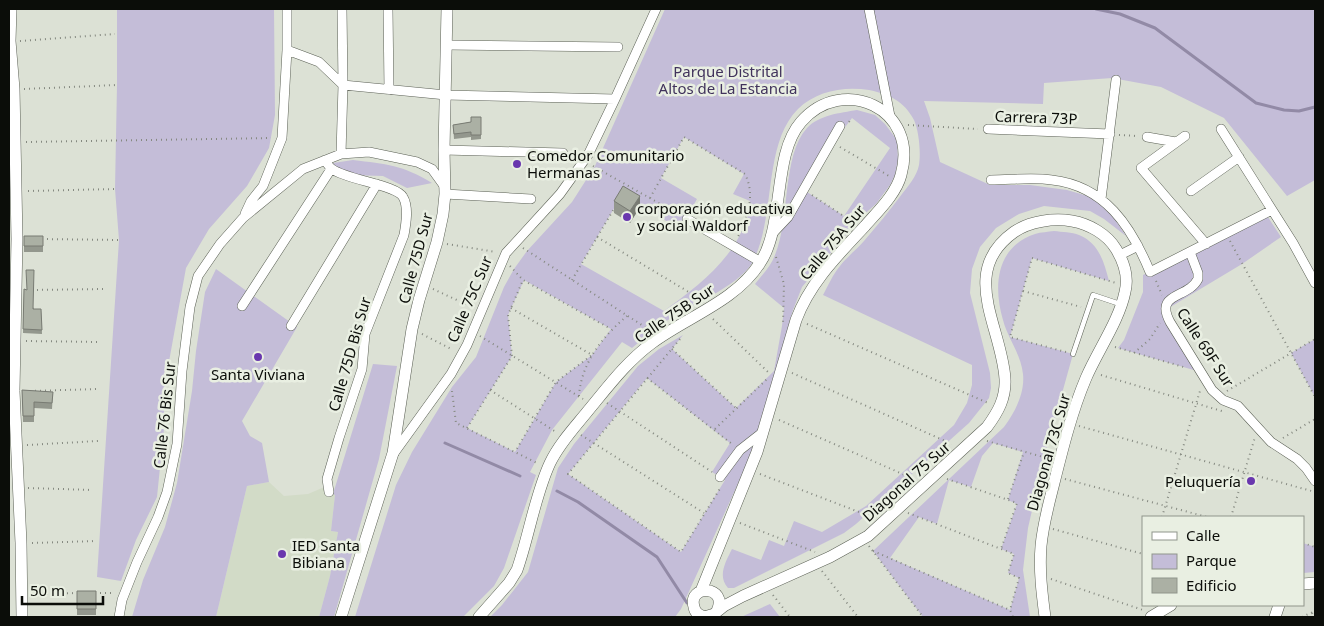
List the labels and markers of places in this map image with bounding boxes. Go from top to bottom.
place label: Comedor Comunitario Hermanas [527,145,684,182]
marker: Comedor Comunitario Hermanas [511,158,523,170]
place label: corporación educativa y social Waldorf [637,198,793,235]
marker: corporación educativa y social Waldorf [621,211,633,223]
marker: Santa Viviana [252,351,264,363]
place label: Santa Viviana [211,364,305,384]
place label: Peluquería [1165,471,1241,491]
marker: Peluquería [1245,475,1257,487]
place label: IED Santa Bibiana [292,535,360,572]
marker: IED Santa Bibiana [276,548,288,560]

